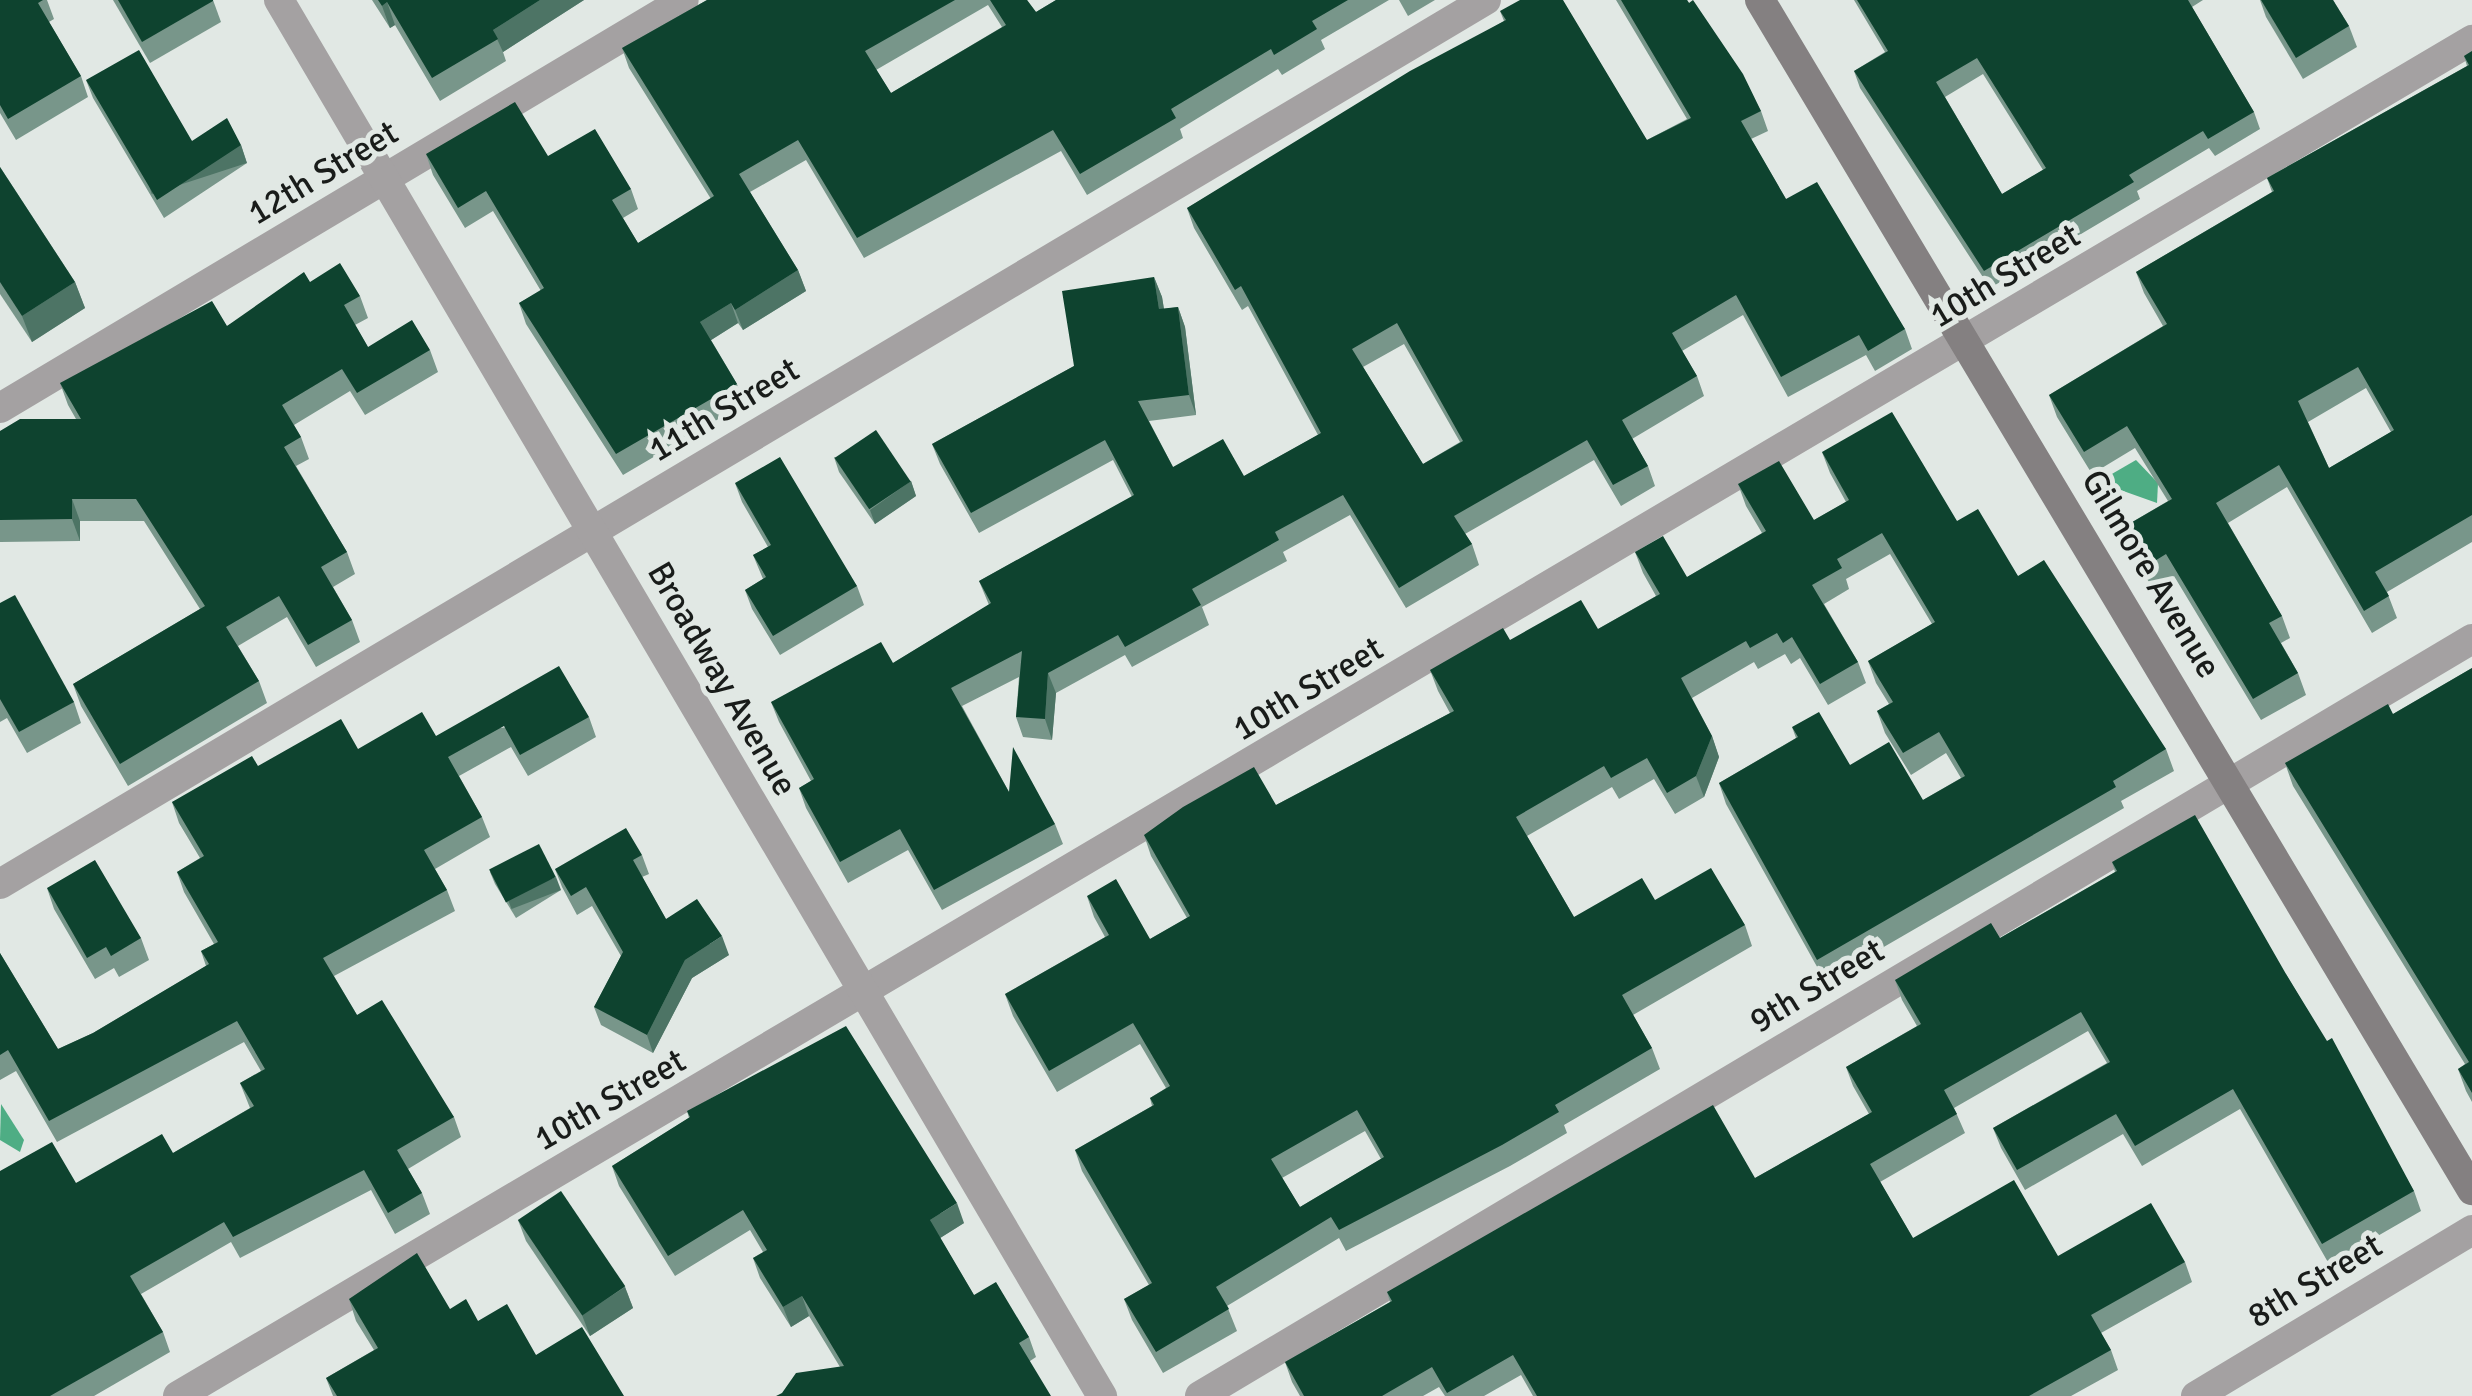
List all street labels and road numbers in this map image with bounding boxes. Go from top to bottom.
street label: 12th Street [240,112,406,234]
street label: 10th Street [1922,215,2088,337]
street label: 11th Street [641,349,807,471]
street label: Gilmore Avenue [2072,462,2230,686]
street label: Broadway Avenue [638,555,806,803]
street label: 10th Street [1225,628,1391,750]
street label: 9th Street [1742,930,1892,1042]
street label: 10th Street [527,1040,693,1160]
street label: 8th Street [2240,1225,2390,1337]

